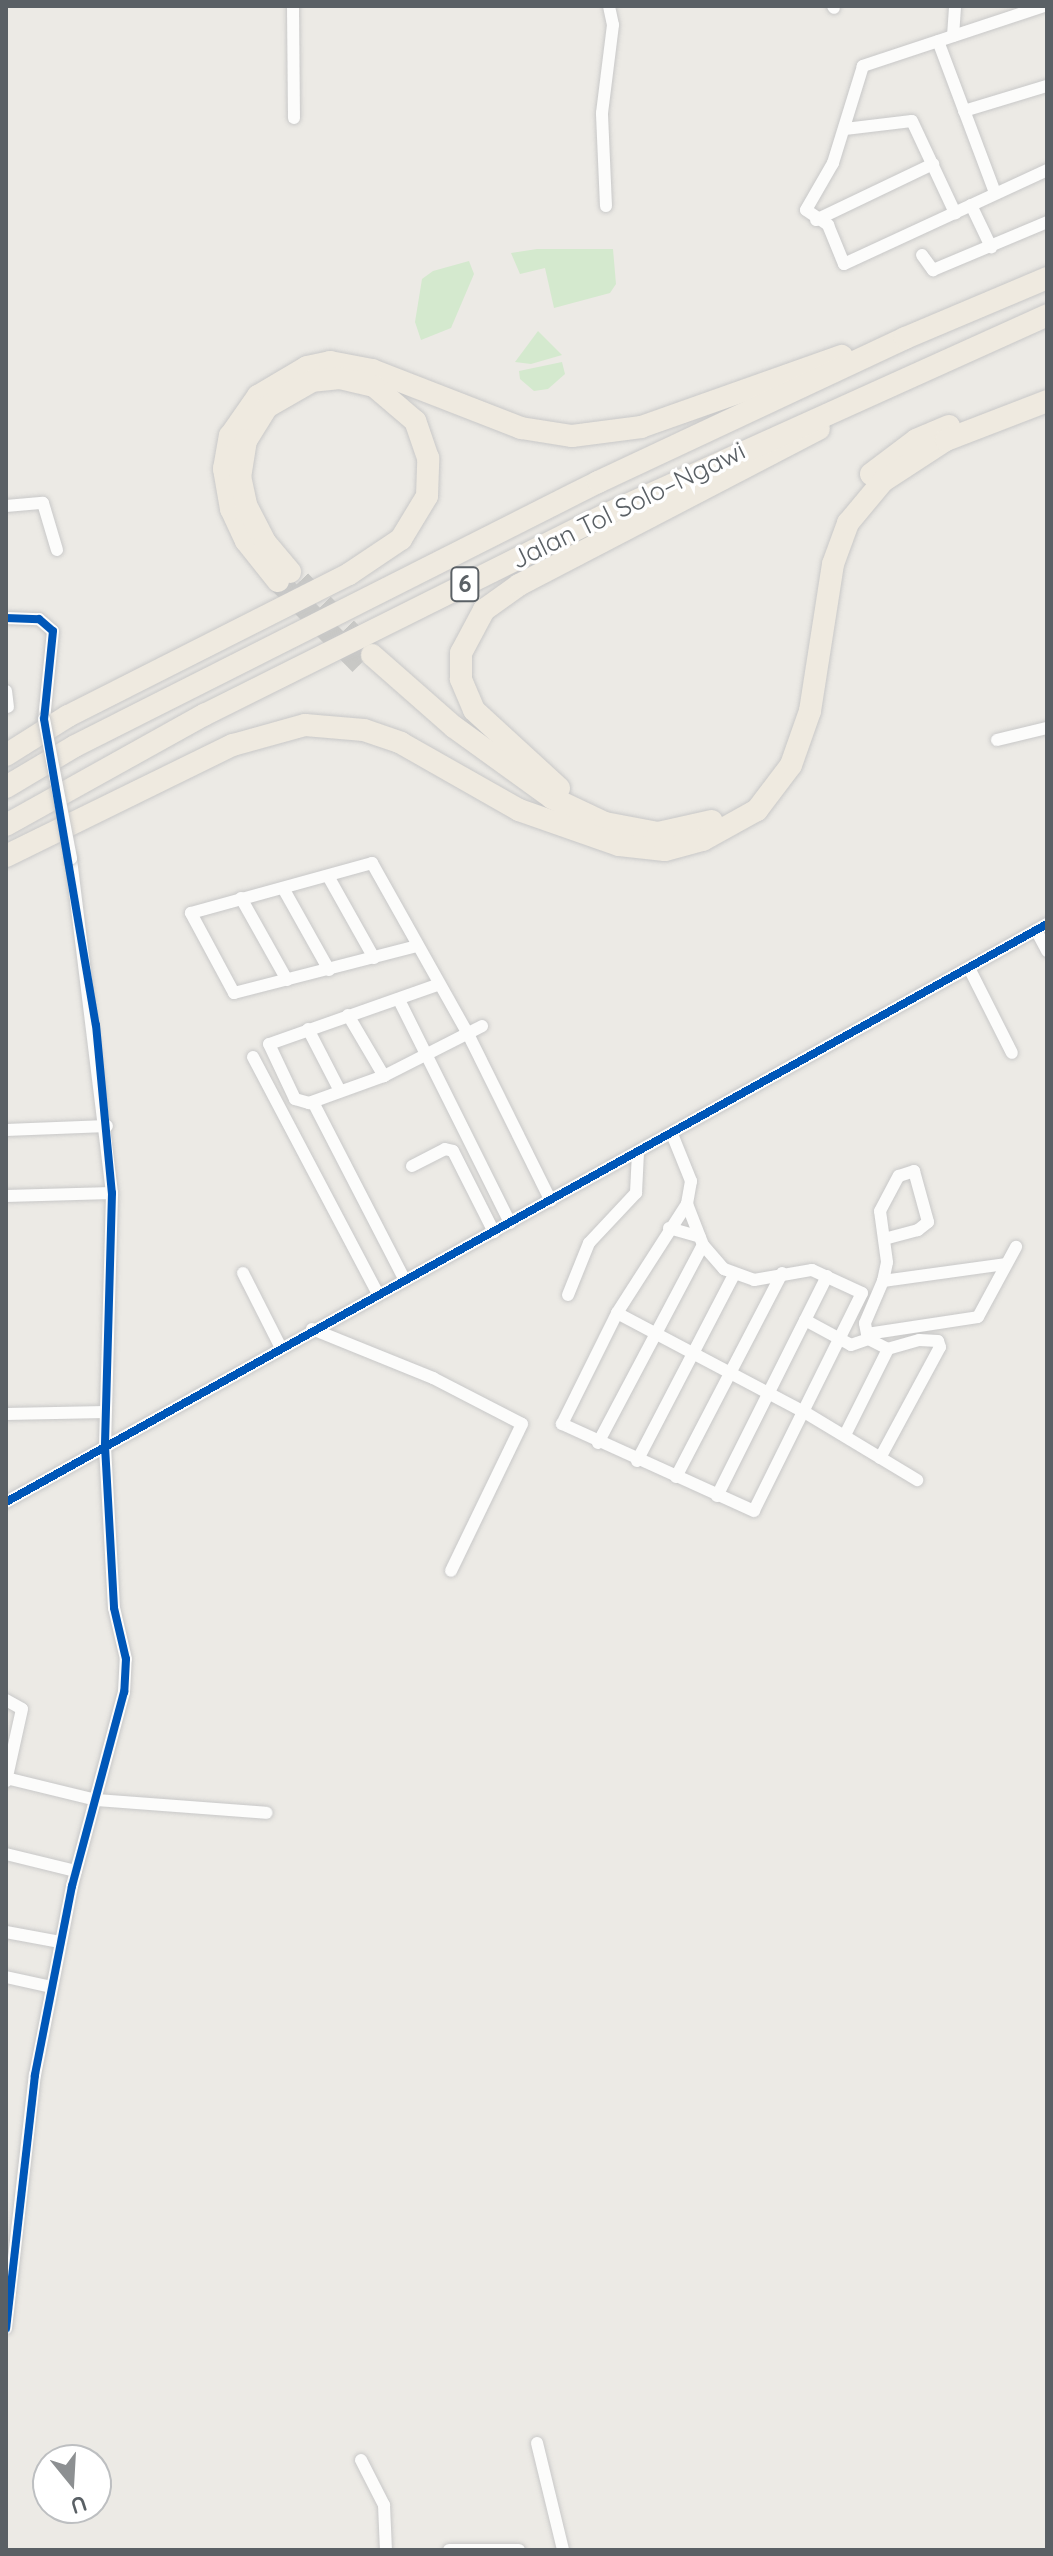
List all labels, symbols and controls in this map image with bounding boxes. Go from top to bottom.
street label: Jalan Tol Solo–Ngawi [506,435,750,575]
road number: 6 [449,564,481,604]
north arrow [32,2444,112,2524]
text: U [67,2489,91,2521]

